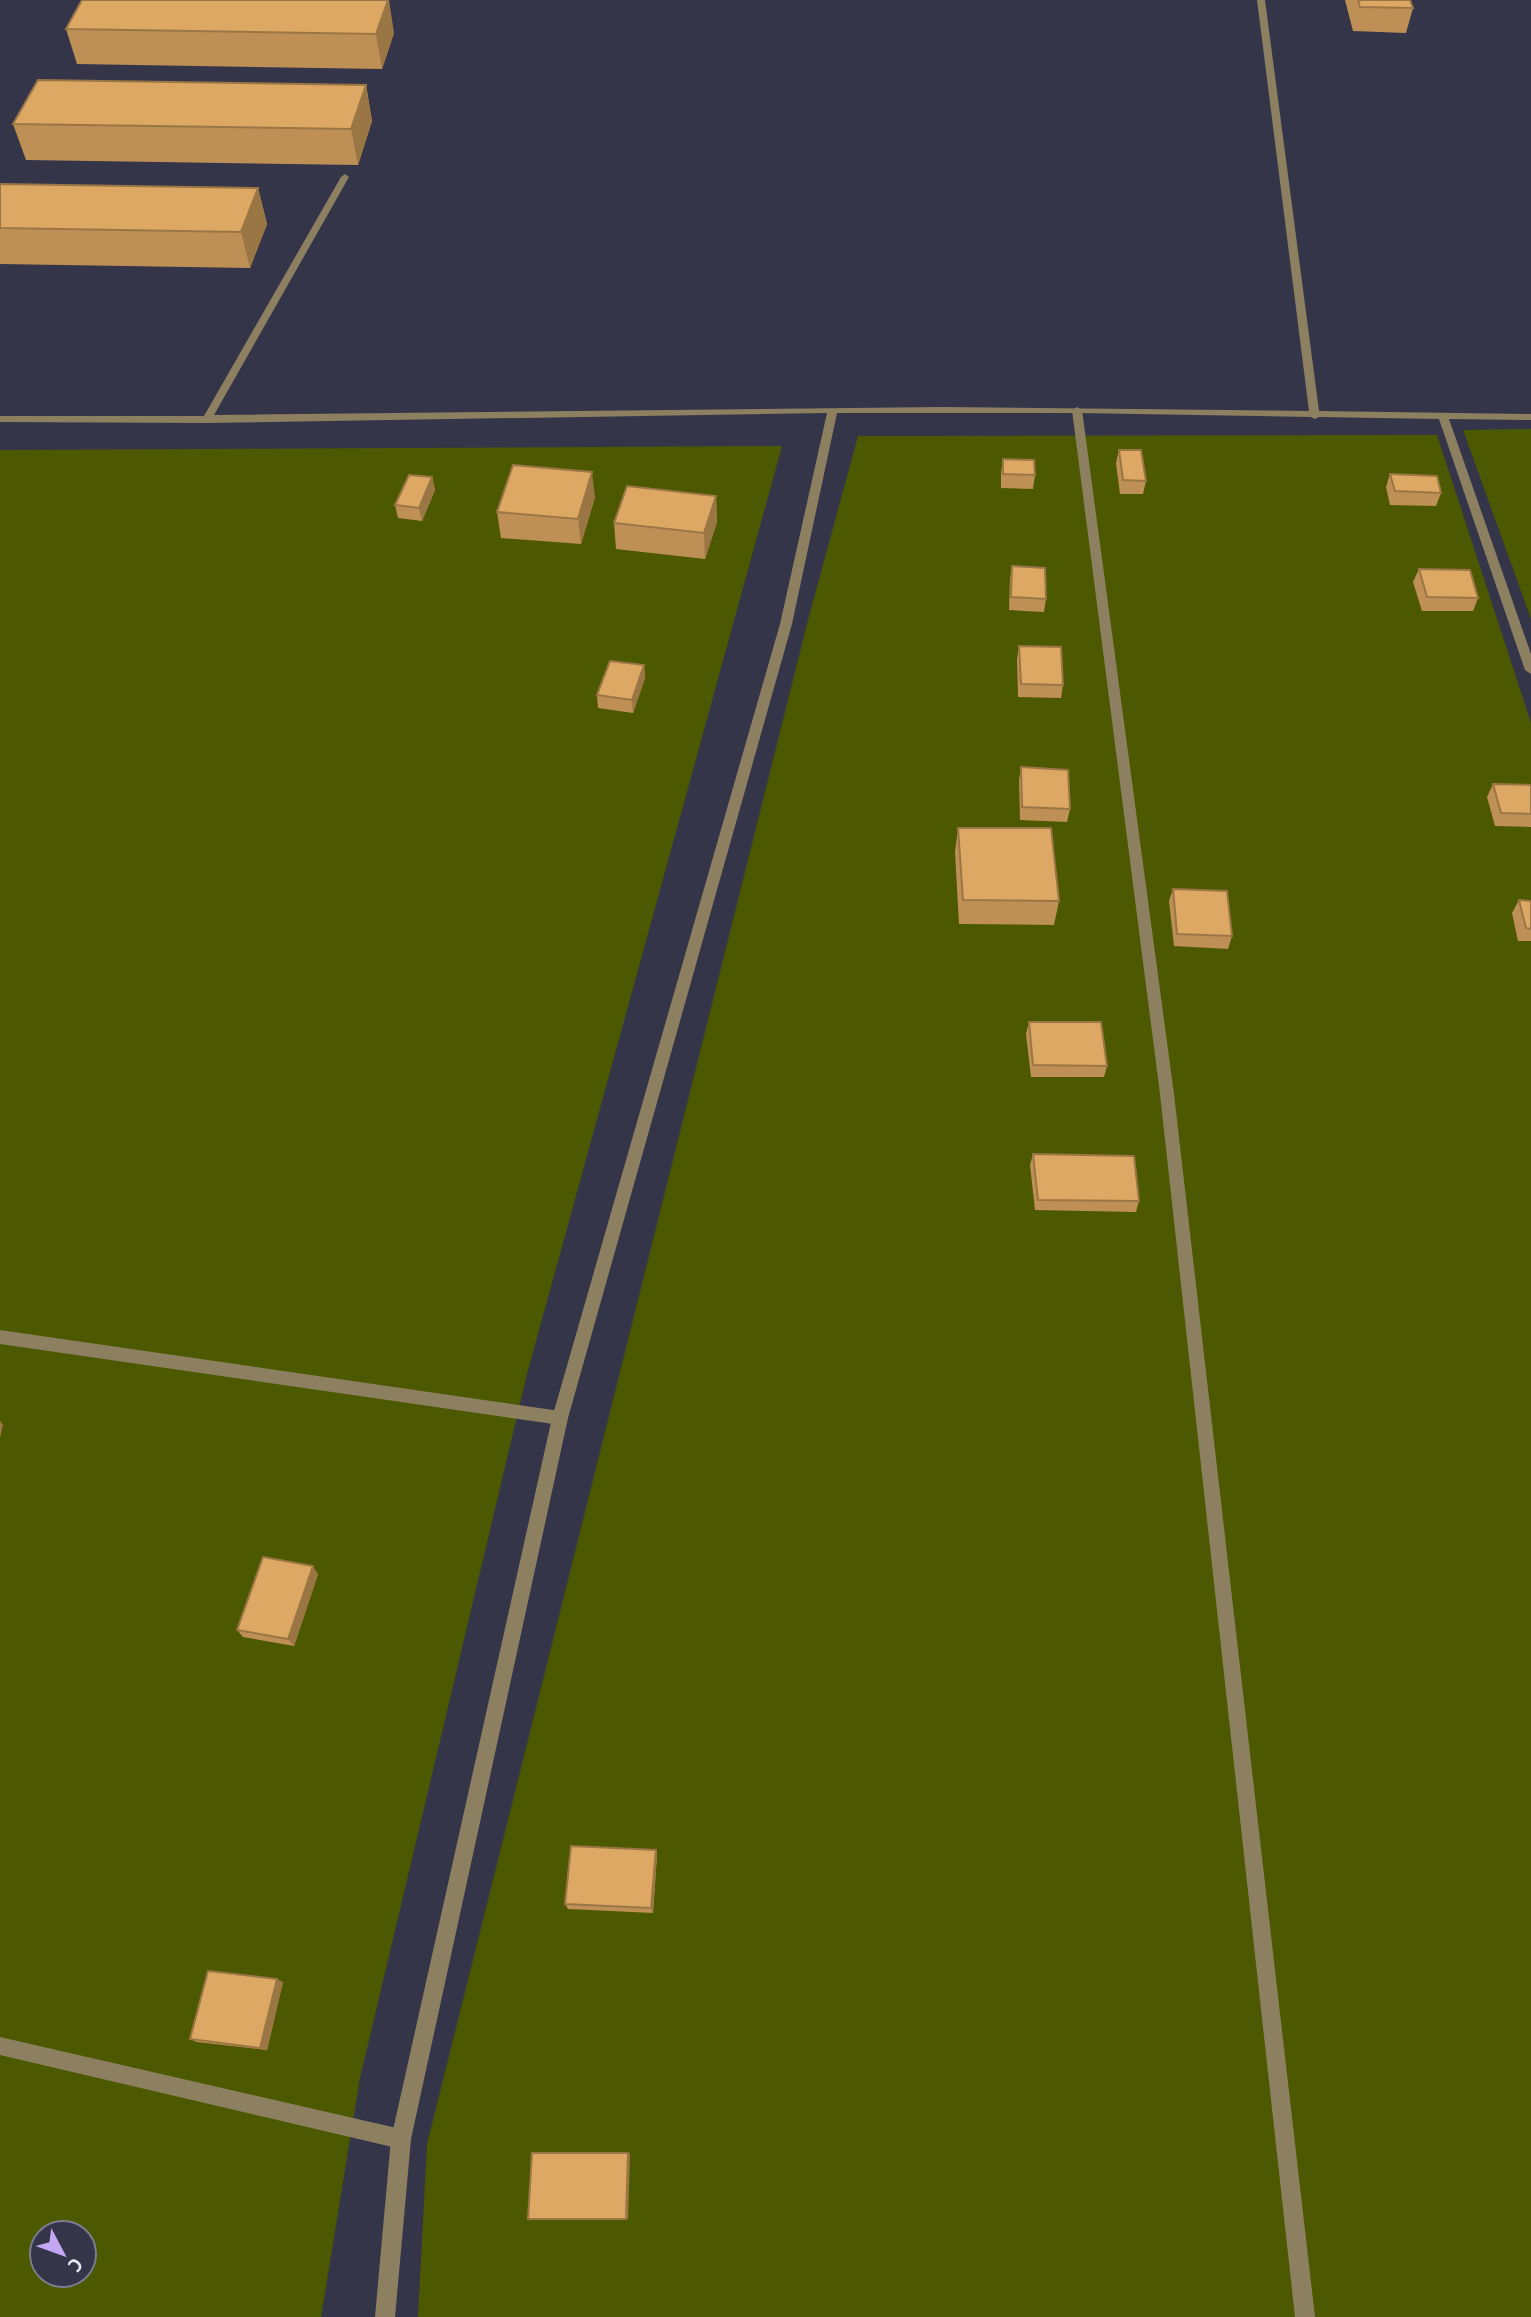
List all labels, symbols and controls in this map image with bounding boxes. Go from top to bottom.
north arrow [28,2219,98,2289]
text: С [63,2253,88,2277]

